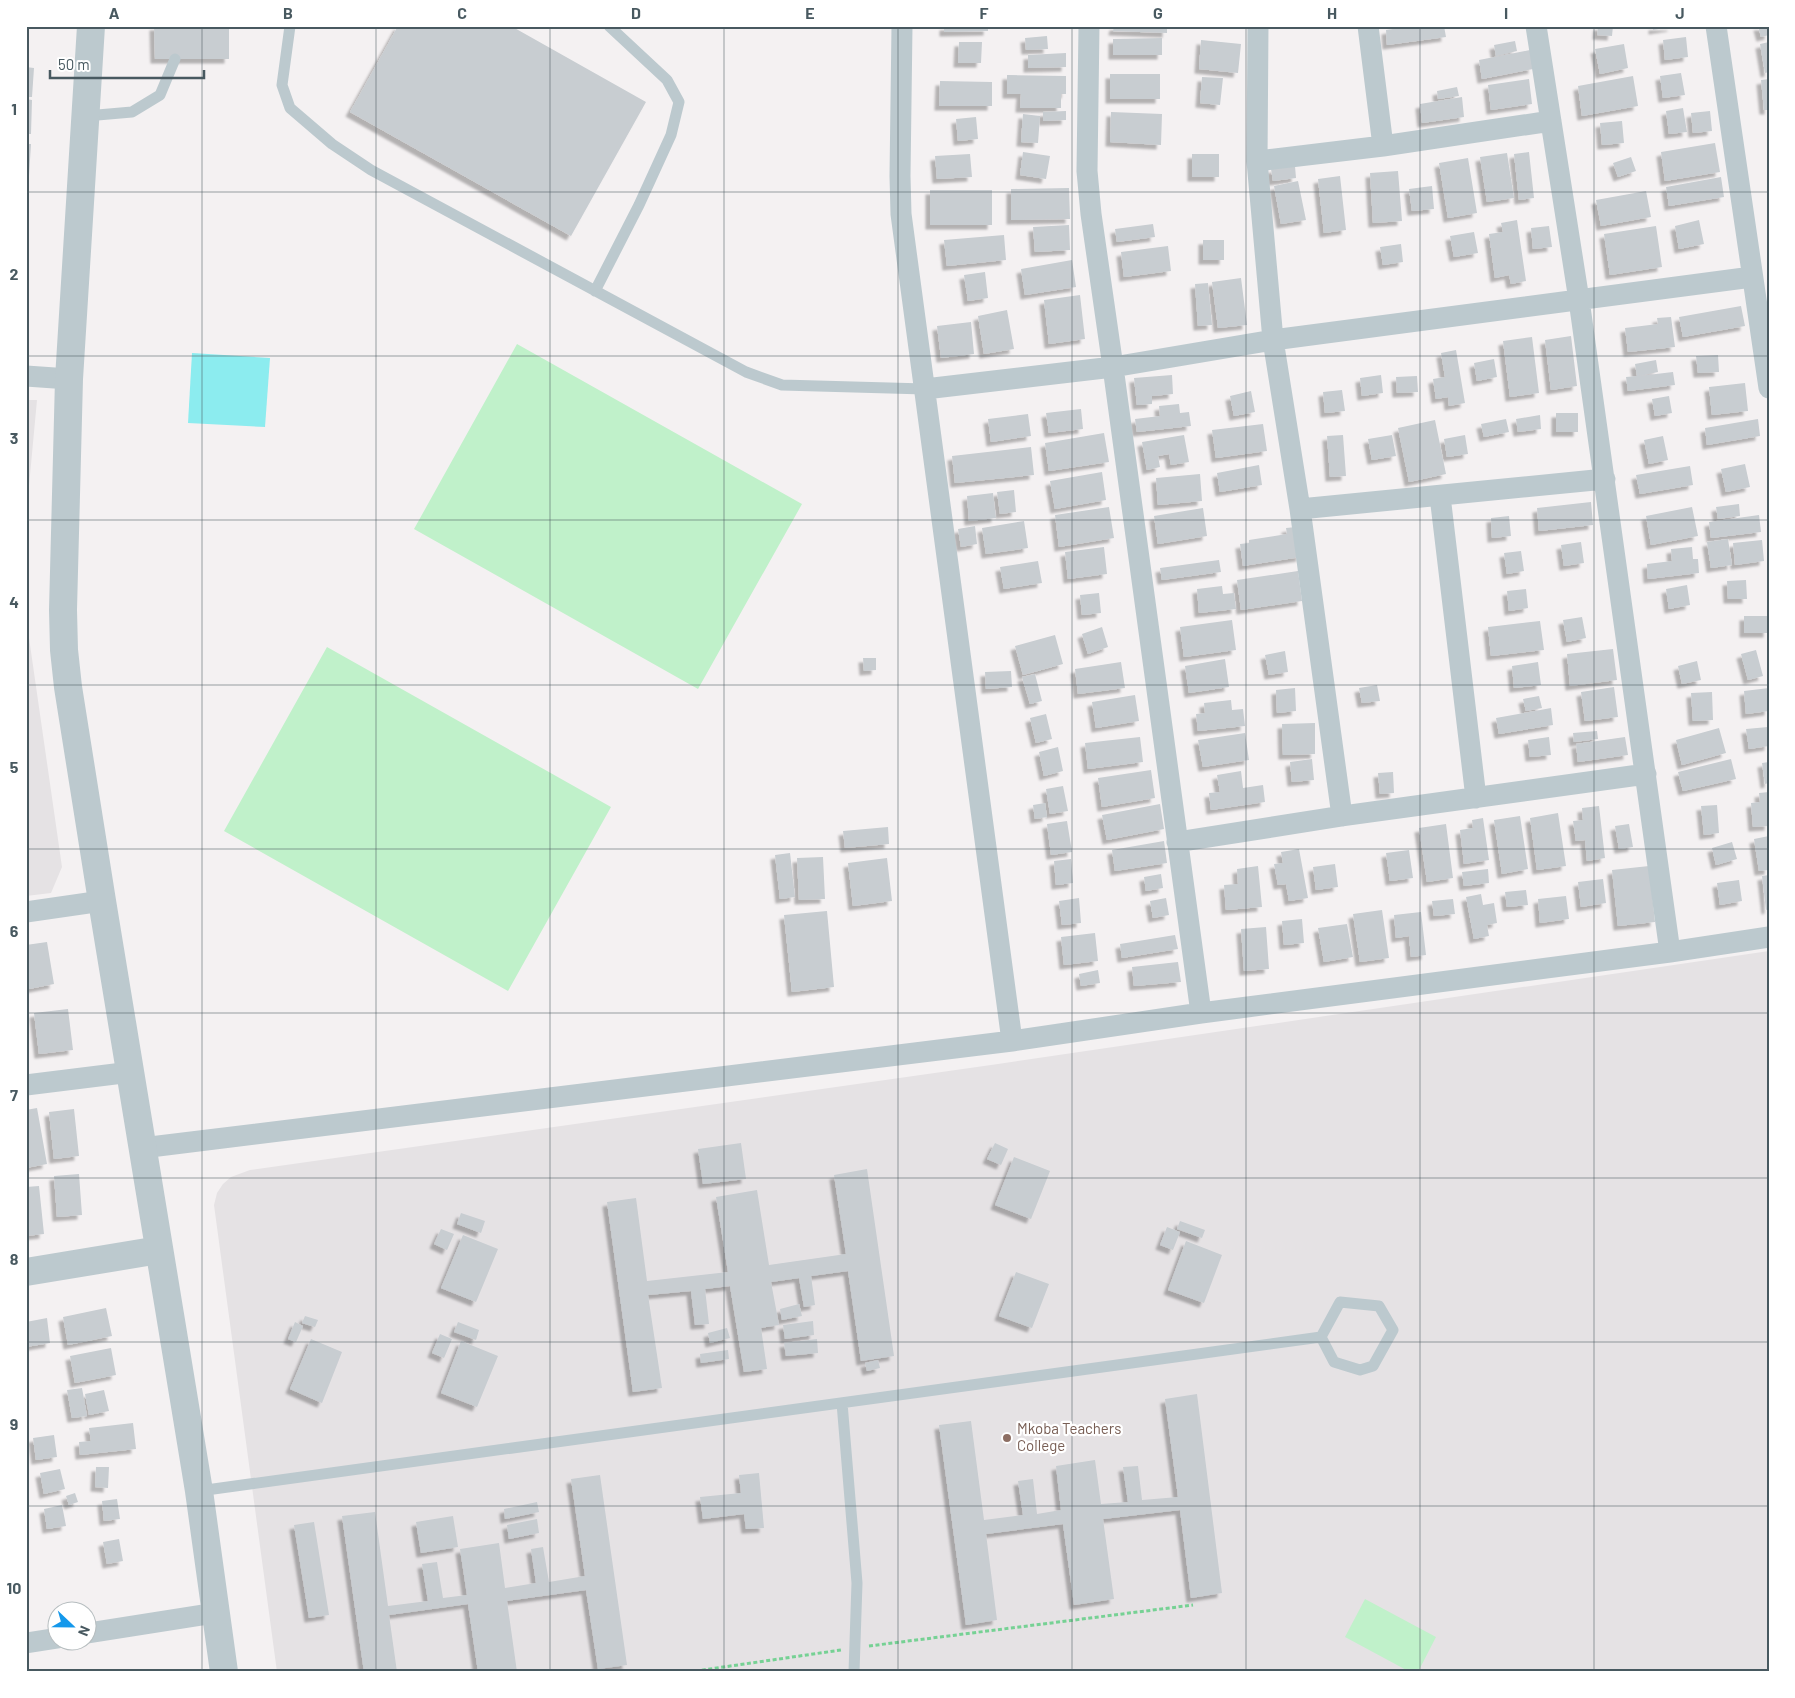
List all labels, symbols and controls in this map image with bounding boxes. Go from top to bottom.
text: A [109,3,120,22]
text: B [283,3,293,22]
text: C [457,3,467,22]
text: D [631,3,641,22]
text: E [805,3,815,22]
text: F [980,3,989,22]
text: G [1153,3,1163,22]
text: H [1327,3,1337,22]
text: I [1504,3,1508,22]
text: J [1675,3,1685,22]
scale bar [50,48,204,80]
text: 50 m [58,55,90,73]
text: 1 [11,99,17,118]
text: 2 [10,264,19,283]
text: 3 [10,428,18,447]
text: 4 [9,592,19,611]
text: 5 [10,757,19,776]
text: 6 [10,921,19,940]
text: 7 [10,1085,18,1104]
text: 8 [10,1249,19,1268]
text: 9 [10,1414,18,1433]
place label: Mkoba Teachers College [1017,1419,1121,1454]
marker: Mkoba Teachers College [1001,1432,1013,1444]
text: 10 [7,1578,21,1597]
north arrow [48,1600,98,1650]
text: N [75,1624,94,1639]

